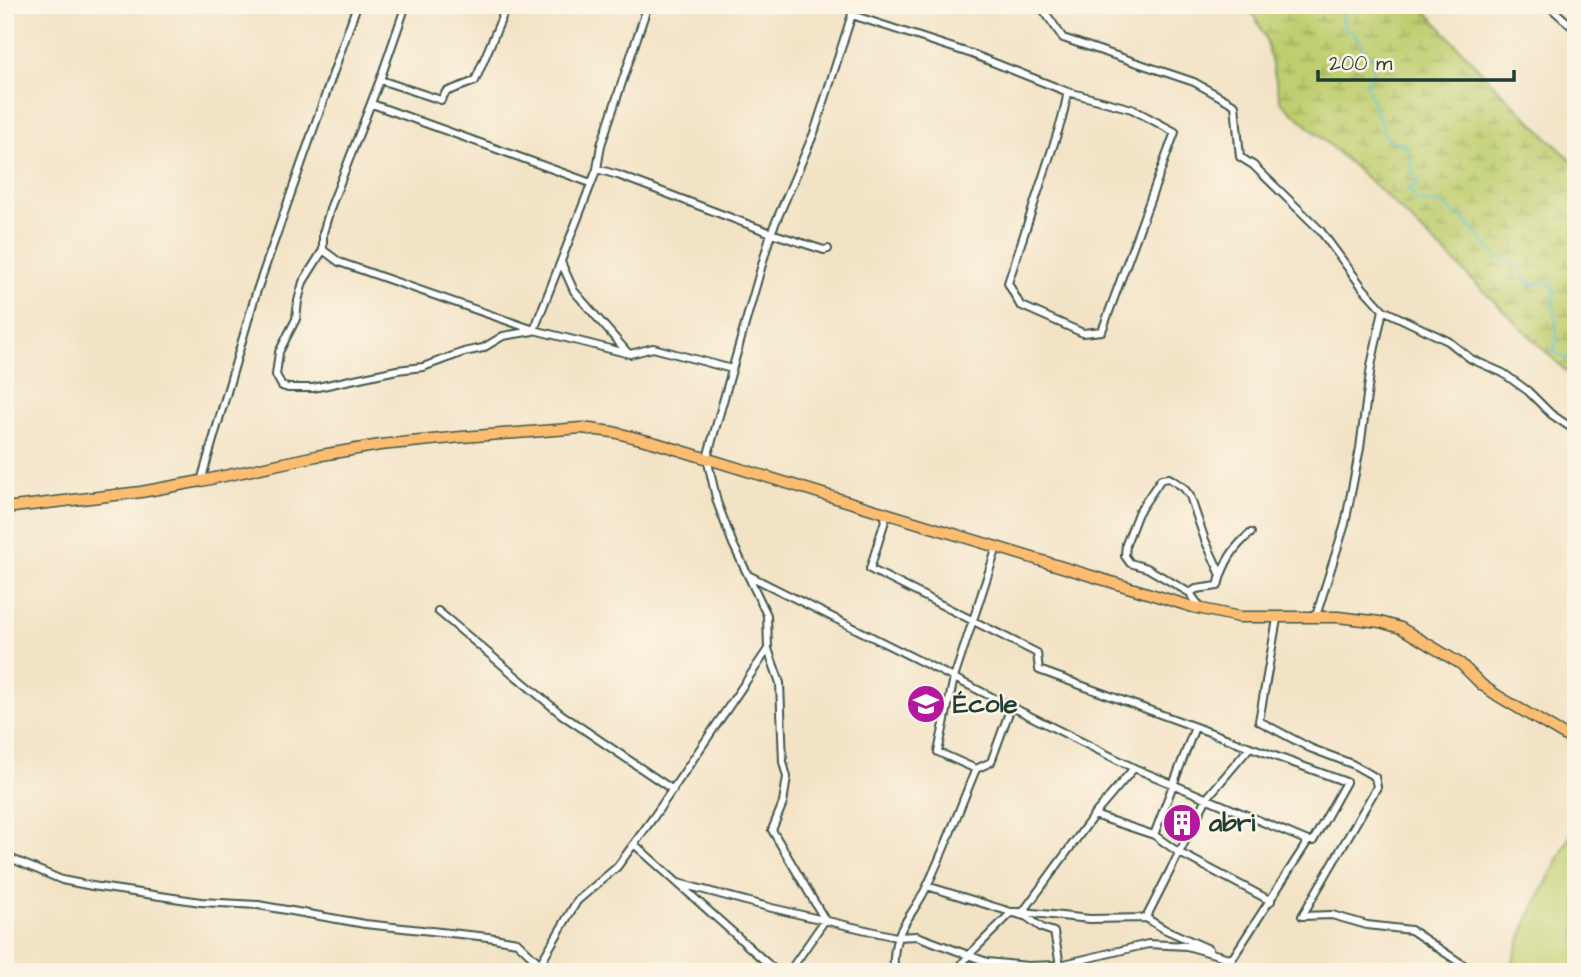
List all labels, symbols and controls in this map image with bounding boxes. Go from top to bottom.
scale bar [1318,38,1514,82]
text: 200 m [1329,49,1393,78]
school or university icon: École [905,683,947,725]
place label: École [953,686,1018,722]
building icon: abri [1161,802,1203,844]
place label: abri [1208,805,1255,841]

